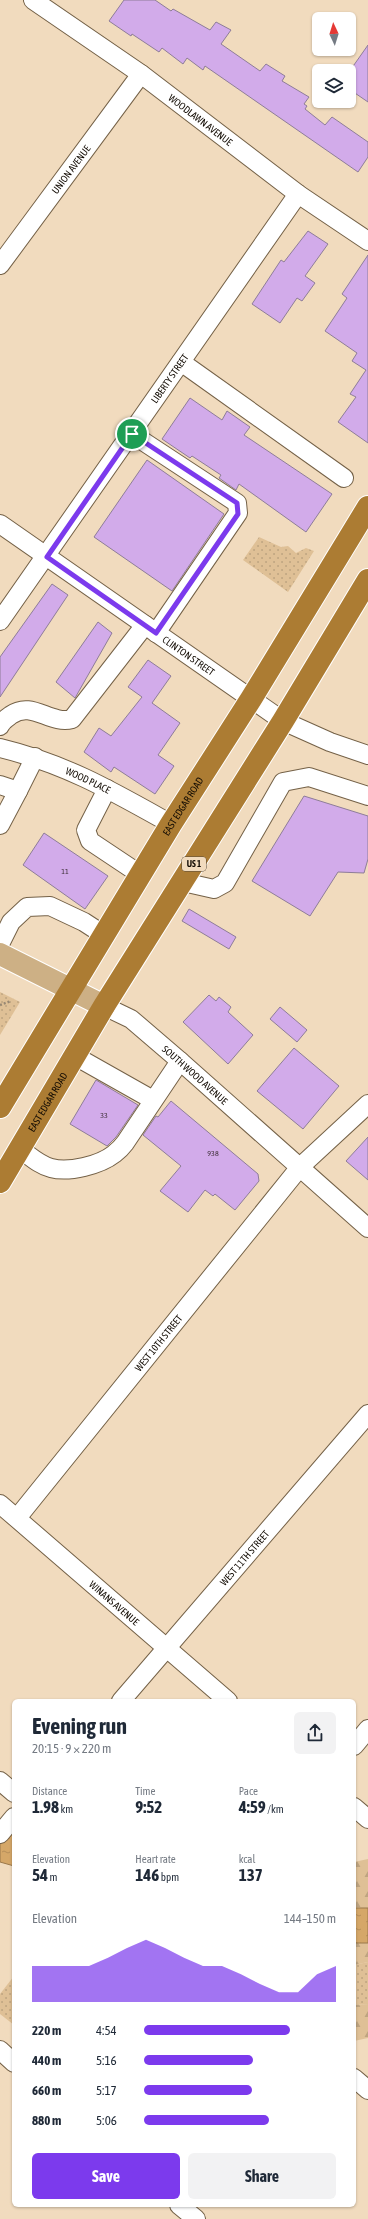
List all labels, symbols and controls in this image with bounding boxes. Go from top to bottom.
north arrow [312,12,356,56]
map controls [312,12,356,108]
button: layers [312,64,356,108]
street label: WOODLAWN AVENUE [167,92,235,148]
street label: UNION AVENUE [49,142,93,196]
street label: LIBERTY STREET [149,351,191,405]
pin [115,417,149,451]
icon: arrive [121,423,143,445]
street label: CLINTON STREET [161,634,217,678]
street label: WOOD PLACE [64,765,113,796]
street label: EAST EDGAR ROAD [160,775,205,837]
road number: US 1 [182,857,206,871]
house number: 11 [61,867,69,876]
street label: SOUTH WOOD AVENUE [160,1043,231,1107]
street label: EAST EDGAR ROAD [26,1070,69,1134]
house number: 33 [100,1111,108,1120]
house number: 938 [207,1149,219,1158]
street label: WEST 10TH STREET [132,1312,185,1373]
street label: WEST 11TH STREET [218,1528,271,1587]
street label: WINANS AVENUE [87,1578,142,1628]
button: share [294,1712,336,1754]
text: Evening run [32,1713,127,1739]
text: 20:15 · 9 × 220 m [32,1741,111,1756]
text: Distance [32,1785,67,1797]
text: Time [135,1785,155,1797]
text: Pace [239,1785,258,1797]
text: 1.98 [32,1797,59,1817]
text: 9:52 [135,1797,162,1817]
text: 4:59 [239,1797,266,1817]
text: km [59,1803,73,1815]
text: /km [266,1803,284,1815]
text: Elevation [32,1853,70,1865]
text: Heart rate [135,1853,176,1865]
text: kcal [239,1853,255,1865]
text: 54 [32,1865,48,1885]
text: 146 [135,1865,159,1885]
text: 137 [239,1865,263,1885]
text: m [48,1871,57,1883]
text: bpm [159,1871,179,1883]
text: Elevation [32,1911,77,1926]
text: 144–150 m [284,1911,336,1926]
text: 220 m [32,2023,61,2038]
text: 4:54 [96,2023,117,2038]
text: 440 m [32,2053,61,2068]
text: 5:16 [96,2053,117,2068]
text: 660 m [32,2083,61,2098]
text: 5:17 [96,2083,117,2098]
text: 880 m [32,2113,61,2128]
text: 5:06 [96,2113,117,2128]
button: Save [32,2153,180,2199]
button: Share [188,2153,336,2199]

